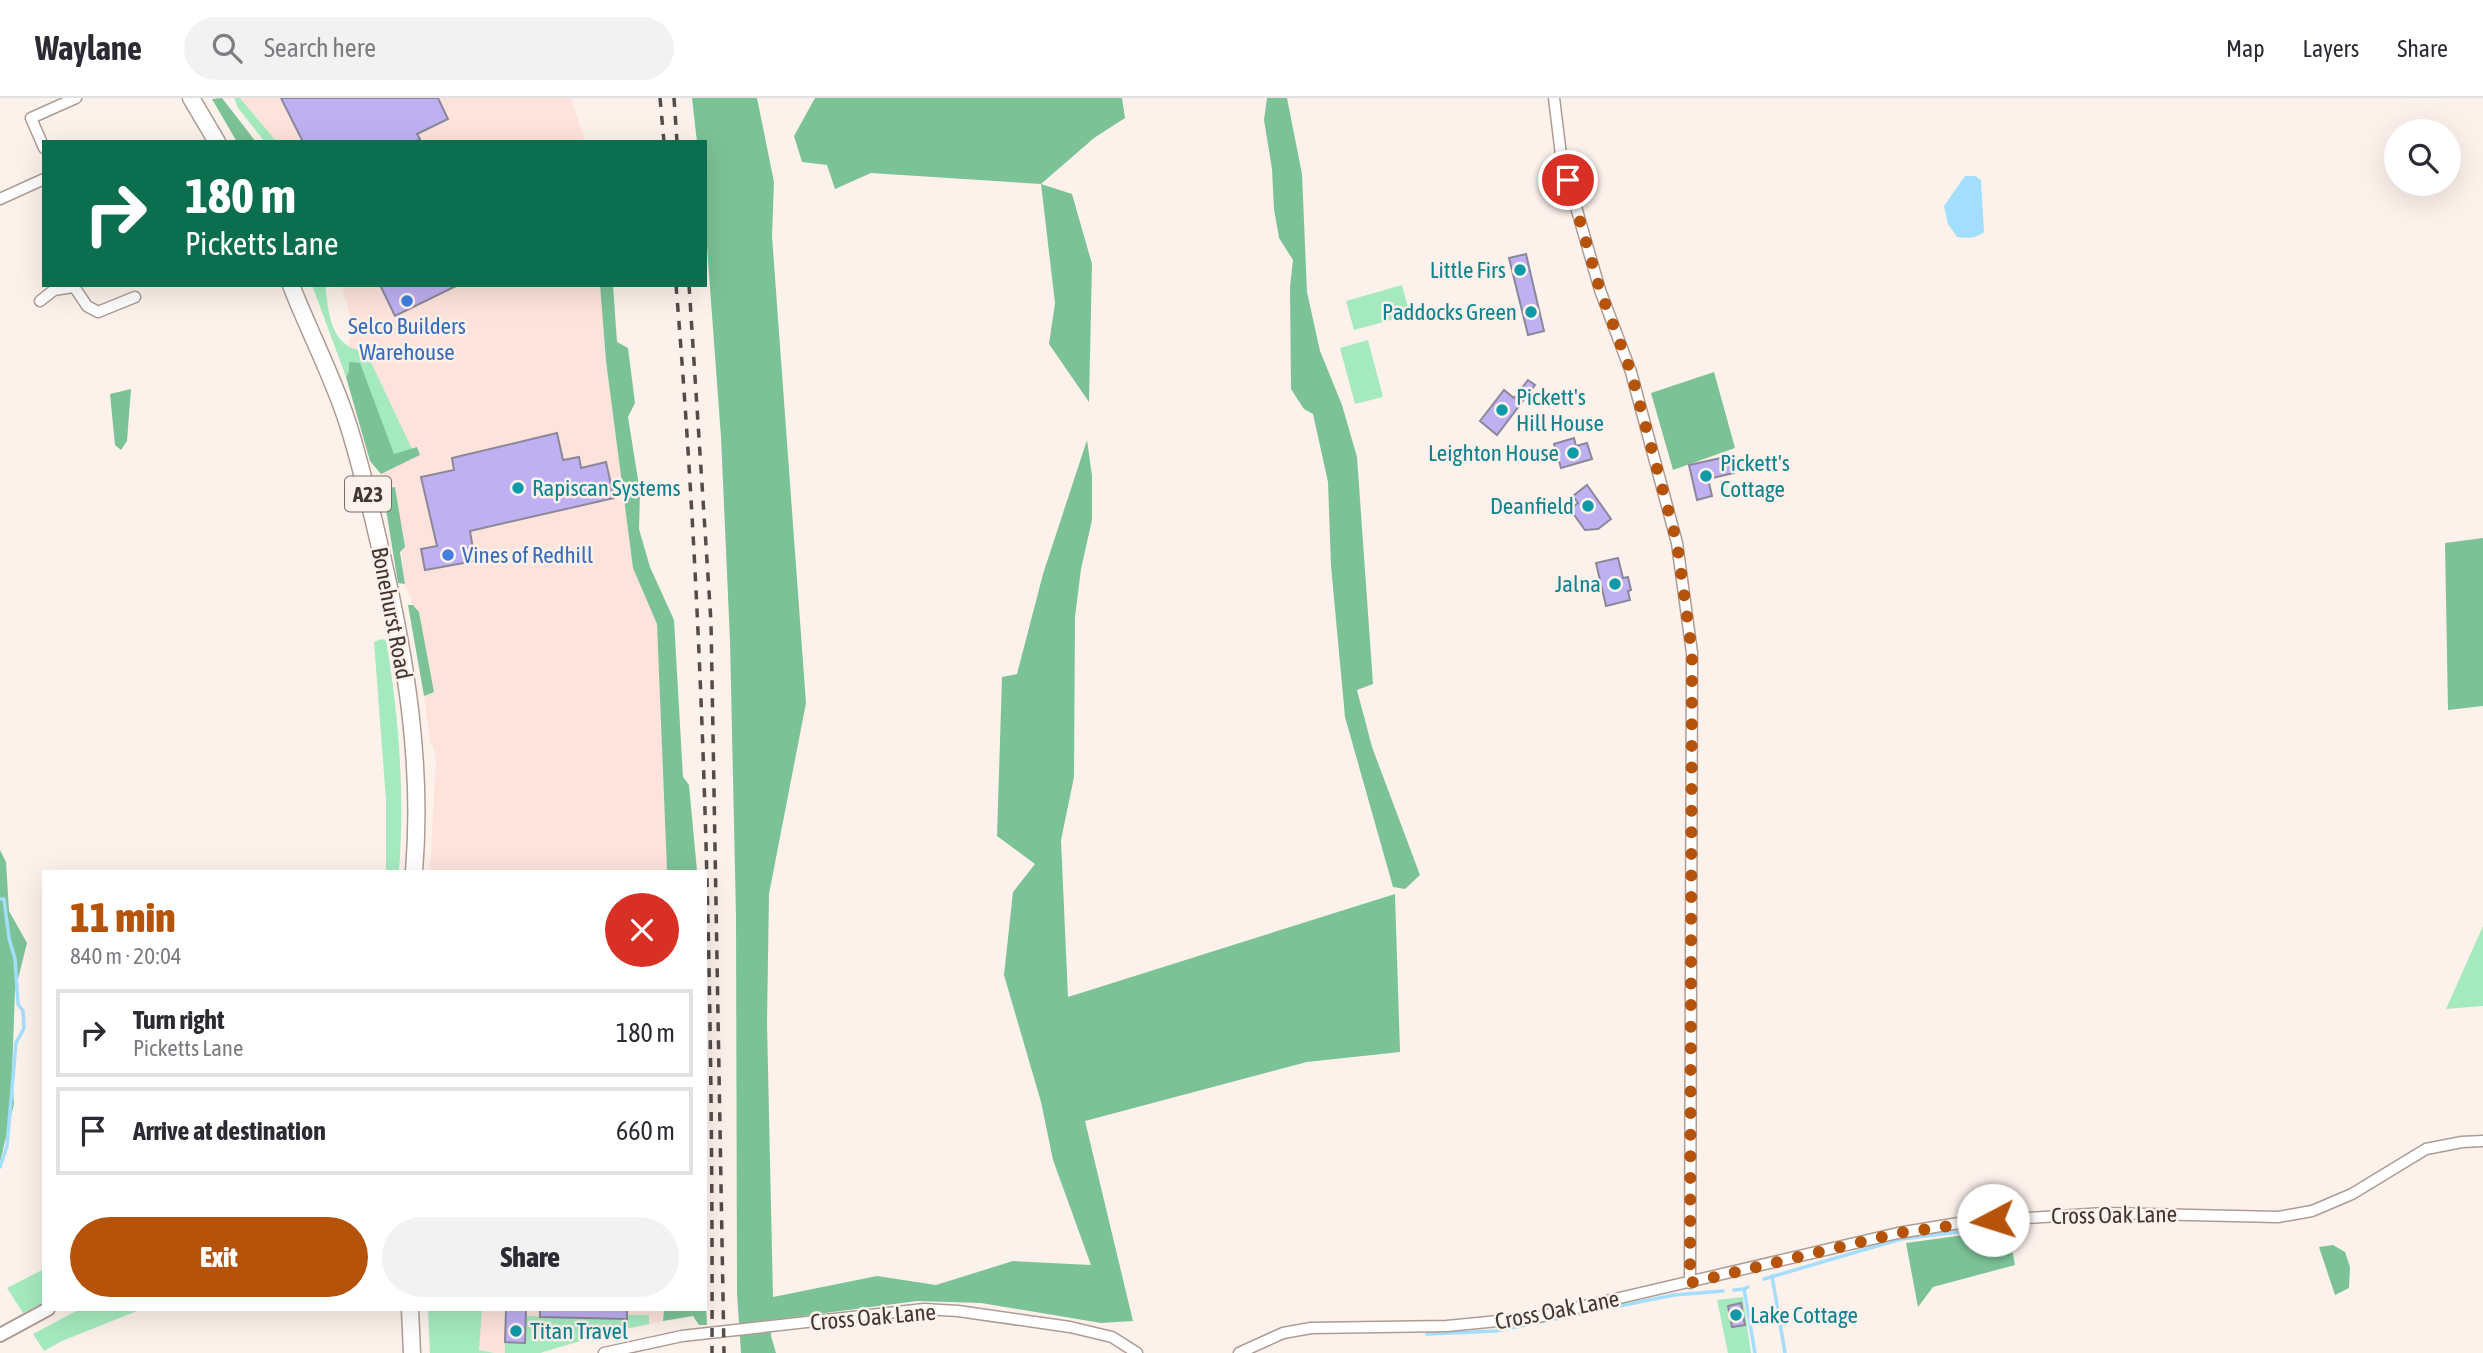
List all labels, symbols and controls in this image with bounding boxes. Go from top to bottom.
search box [184,17,674,80]
text: Waylane [35,29,142,67]
icon: search [208,29,246,67]
text: Search here [264,33,376,63]
text: Map [2226,35,2265,62]
text: Layers [2303,35,2359,62]
text: Share [2397,35,2448,62]
map controls [2384,119,2461,196]
button: search [2384,119,2461,196]
pin [1538,150,1598,210]
icon: arrive [1549,161,1587,199]
text: 180 m [185,167,296,223]
icon: right [70,168,161,259]
text: Picketts Lane [185,225,339,262]
place label: Little Firs [1430,257,1506,283]
marker: Little Firs [1512,262,1528,278]
marker: Selco Builders Warehouse [399,293,415,309]
place label: Paddocks Green [1382,299,1517,325]
marker: Paddocks Green [1523,304,1539,320]
place label: Selco Builders Warehouse [348,313,466,365]
place label: Pickett's Hill House [1516,384,1604,436]
marker: Pickett's Hill House [1494,402,1510,418]
place label: Leighton House [1428,440,1559,466]
marker: Leighton House [1565,445,1581,461]
place label: Pickett's Cottage [1720,450,1790,502]
marker: Pickett's Cottage [1698,468,1714,484]
place label: Rapiscan Systems [532,475,681,501]
road number: A23 [345,476,391,512]
marker: Rapiscan Systems [510,480,526,496]
place label: Deanfield [1490,493,1574,519]
marker: Deanfield [1580,498,1596,514]
place label: Vines of Redhill [462,542,593,568]
street label: Bonehurst Road [366,545,418,681]
marker: Vines of Redhill [440,547,456,563]
place label: Jalna [1555,571,1601,597]
marker: Jalna [1607,576,1623,592]
text: 11 min [70,893,176,941]
button: close [605,893,679,967]
text: 840 m · 20:04 [70,943,182,969]
text: Turn right [133,1005,224,1035]
icon: right [74,1014,112,1052]
text: 180 m [616,1018,675,1048]
text: Picketts Lane [133,1035,243,1061]
icon: arrive [74,1112,112,1150]
text: Arrive at destination [133,1116,326,1146]
text: 660 m [616,1116,675,1146]
position arrow [1956,1183,2030,1257]
street label: Cross Oak Lane [2051,1201,2177,1229]
button: Exit [70,1217,368,1297]
button: Share [382,1217,679,1297]
street label: Cross Oak Lane [1493,1285,1621,1335]
street label: Cross Oak Lane [809,1299,937,1335]
place label: Lake Cottage [1750,1302,1858,1328]
marker: Lake Cottage [1728,1307,1744,1323]
place label: Titan Travel [530,1318,628,1344]
marker: Titan Travel [508,1323,524,1339]

